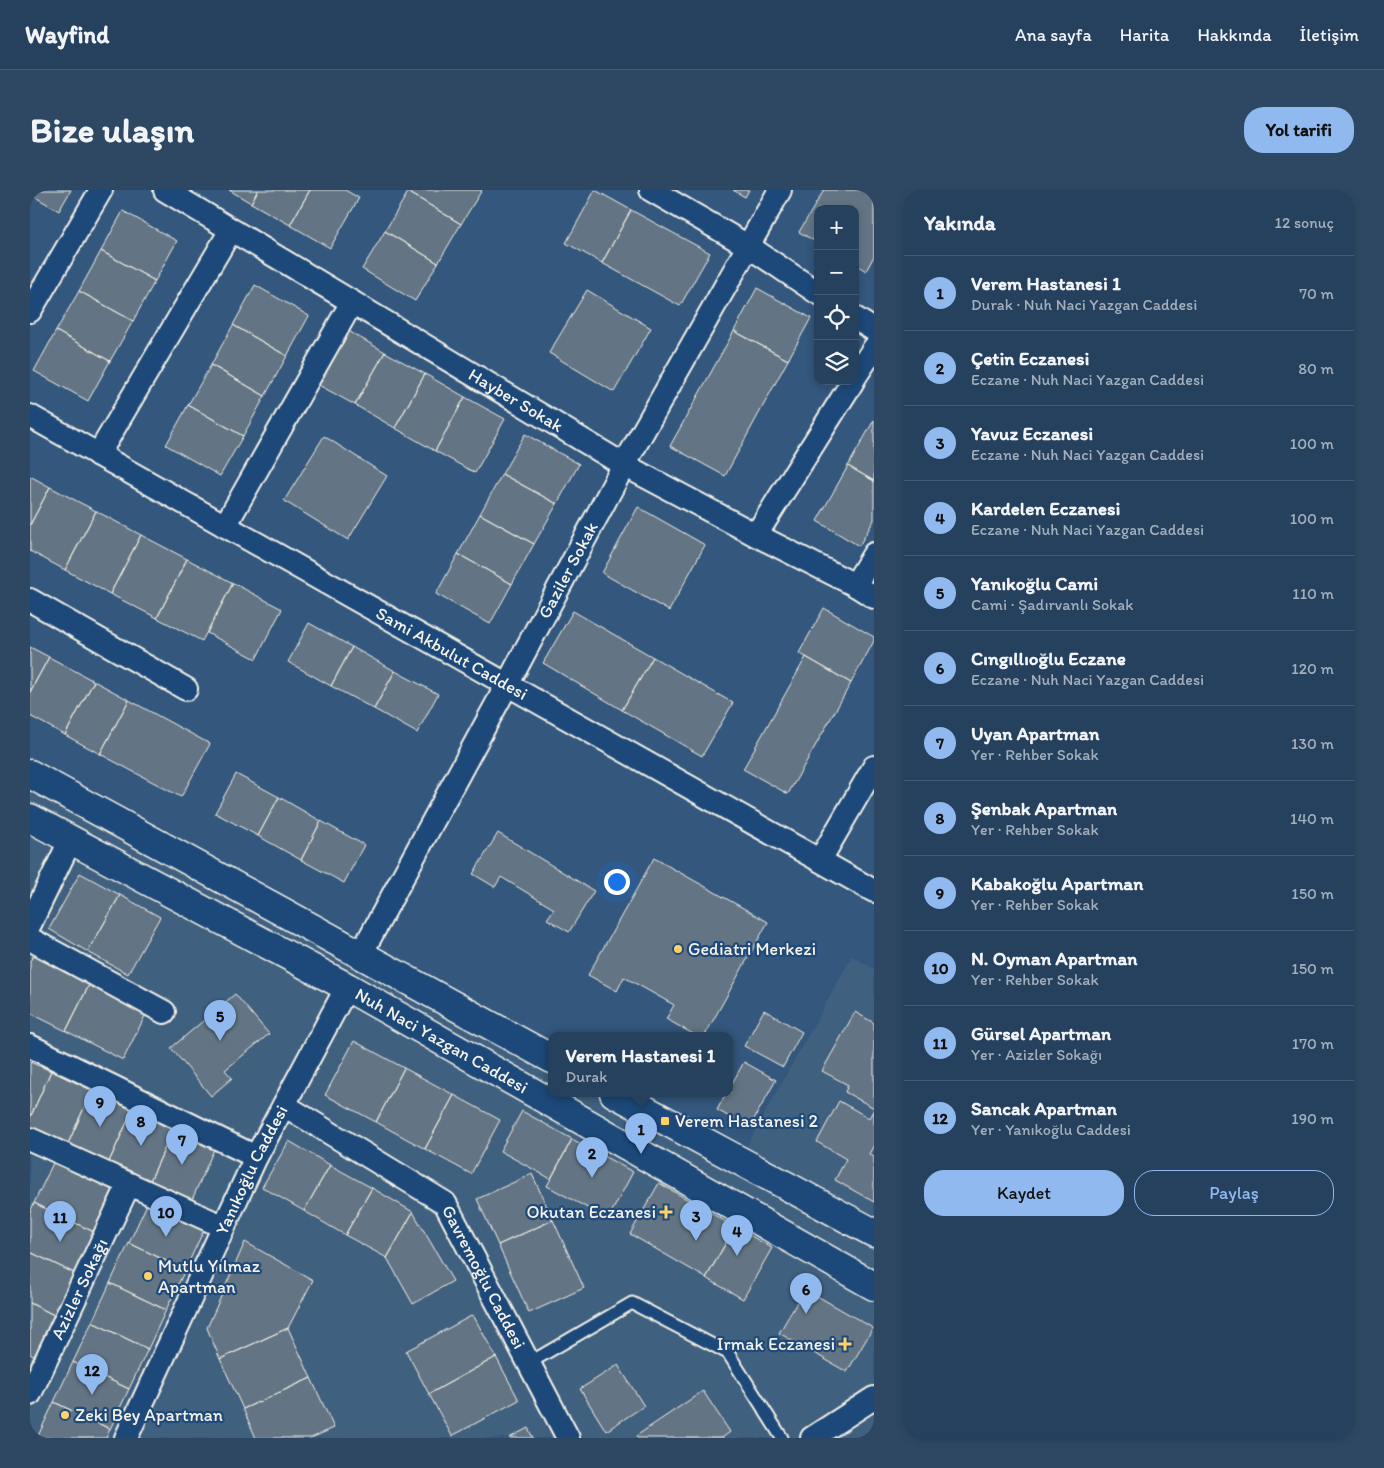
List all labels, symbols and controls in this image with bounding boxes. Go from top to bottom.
text: Wayfind [25,20,109,49]
text: Ana sayfa [1015,24,1092,46]
text: Harita [1120,24,1169,46]
text: Hakkında [1197,24,1272,46]
text: İletişim [1300,24,1359,46]
button: Yol tarifi [1244,107,1354,153]
text: Bize ulaşın [30,109,194,151]
map controls [814,205,859,385]
button: + [814,205,859,250]
text: Yakında [924,210,996,235]
text: 12 sonuç [1274,213,1334,232]
button: − [814,250,859,295]
text: Verem Hastanesi 1 [971,272,1121,295]
text: 1 [936,284,944,303]
text: 70 m [1299,284,1334,303]
button: locate [814,295,859,340]
text: Durak · Nuh Naci Yazgan Caddesi [971,295,1197,314]
button: layers [814,340,859,385]
text: Çetin Eczanesi [971,347,1089,370]
text: 2 [936,359,944,378]
text: 80 m [1298,359,1334,378]
street label: Hayber Sokak [465,363,567,437]
text: Eczane · Nuh Naci Yazgan Caddesi [971,370,1204,389]
text: Yavuz Eczanesi [971,422,1093,445]
text: 3 [936,434,944,453]
text: 100 m [1290,434,1334,453]
text: Eczane · Nuh Naci Yazgan Caddesi [971,445,1204,464]
text: Kardelen Eczanesi [971,497,1120,520]
text: 4 [935,509,945,528]
text: 100 m [1290,509,1334,528]
street label: Gaziler Sokak [533,518,603,622]
text: Eczane · Nuh Naci Yazgan Caddesi [971,520,1204,539]
text: Yanıkoğlu Cami [971,572,1098,595]
text: 5 [936,584,944,603]
text: 110 m [1292,584,1334,603]
text: Cami · Şadırvanlı Sokak [971,595,1133,614]
street label: Sami Akbulut Caddesi [372,602,532,705]
text: Cıngıllıoğlu Eczane [971,647,1126,670]
text: 6 [936,659,944,678]
text: 120 m [1291,659,1334,678]
text: Eczane · Nuh Naci Yazgan Caddesi [971,670,1204,689]
text: Uyan Apartman [971,722,1100,745]
text: 7 [936,734,944,753]
text: 130 m [1291,734,1334,753]
text: Yer · Rehber Sokak [971,745,1099,764]
text: Şenbak Apartman [971,797,1117,820]
text: 8 [936,809,944,828]
text: 140 m [1290,809,1334,828]
text: Yer · Rehber Sokak [971,820,1099,839]
your location [604,869,630,895]
text: Kabakoğlu Apartman [971,872,1143,895]
text: 9 [936,884,944,903]
text: 150 m [1291,884,1334,903]
text: Yer · Rehber Sokak [971,895,1099,914]
place label: Gediatri Merkezi [688,938,816,960]
marker: Gediatri Merkezi [672,943,684,955]
text: N. Oyman Apartman [971,947,1137,970]
text: 10 [931,959,949,978]
text: 150 m [1291,959,1334,978]
text: Yer · Rehber Sokak [971,970,1099,989]
street label: Nuh Naci Yazgan Caddesi [351,983,532,1098]
pin: 5 [204,1000,236,1041]
text: Gürsel Apartman [971,1022,1111,1045]
popup [548,1032,733,1097]
text: 11 [933,1034,947,1053]
text: 170 m [1292,1034,1334,1053]
text: Verem Hastanesi 1 [566,1044,715,1067]
text: Yer · Azizler Sokağı [971,1045,1102,1064]
text: Durak [566,1067,607,1086]
pin: 9 [84,1086,116,1127]
text: Sancak Apartman [971,1097,1117,1120]
street label: Yanıkoğlu Caddesi [211,1101,293,1238]
pin: 8 [125,1105,157,1146]
text: 12 [932,1109,948,1128]
text: 190 m [1291,1109,1334,1128]
place label: Verem Hastanesi 2 [675,1110,819,1132]
pin: 1 [625,1113,657,1154]
marker: Verem Hastanesi 2 [659,1115,671,1127]
text: Yer · Yanıkoğlu Caddesi [971,1120,1131,1139]
pin: 7 [166,1124,198,1165]
pin: 2 [576,1137,608,1178]
button: Kaydet [924,1170,1124,1216]
button: Paylaş [1134,1170,1334,1216]
pin: 10 [150,1196,182,1237]
pin: 3 [680,1200,712,1241]
pin: 11 [44,1201,76,1242]
street label: Gavremoğlu Caddesi [437,1201,530,1353]
place label: Okutan Eczanesi [527,1201,656,1223]
marker: Okutan Eczanesi [660,1206,672,1218]
pin: 4 [721,1215,753,1256]
street label: Azizler Sokağı [46,1235,113,1343]
place label: Mutlu Yılmaz Apartman [158,1255,261,1298]
marker: Mutlu Yılmaz Apartman [142,1270,154,1282]
pin: 6 [790,1273,822,1314]
place label: Irmak Eczanesi [717,1333,835,1355]
marker: Irmak Eczanesi [839,1338,851,1350]
pin: 12 [76,1354,108,1395]
place label: Zeki Bey Apartman [75,1404,223,1426]
marker: Zeki Bey Apartman [59,1409,71,1421]

